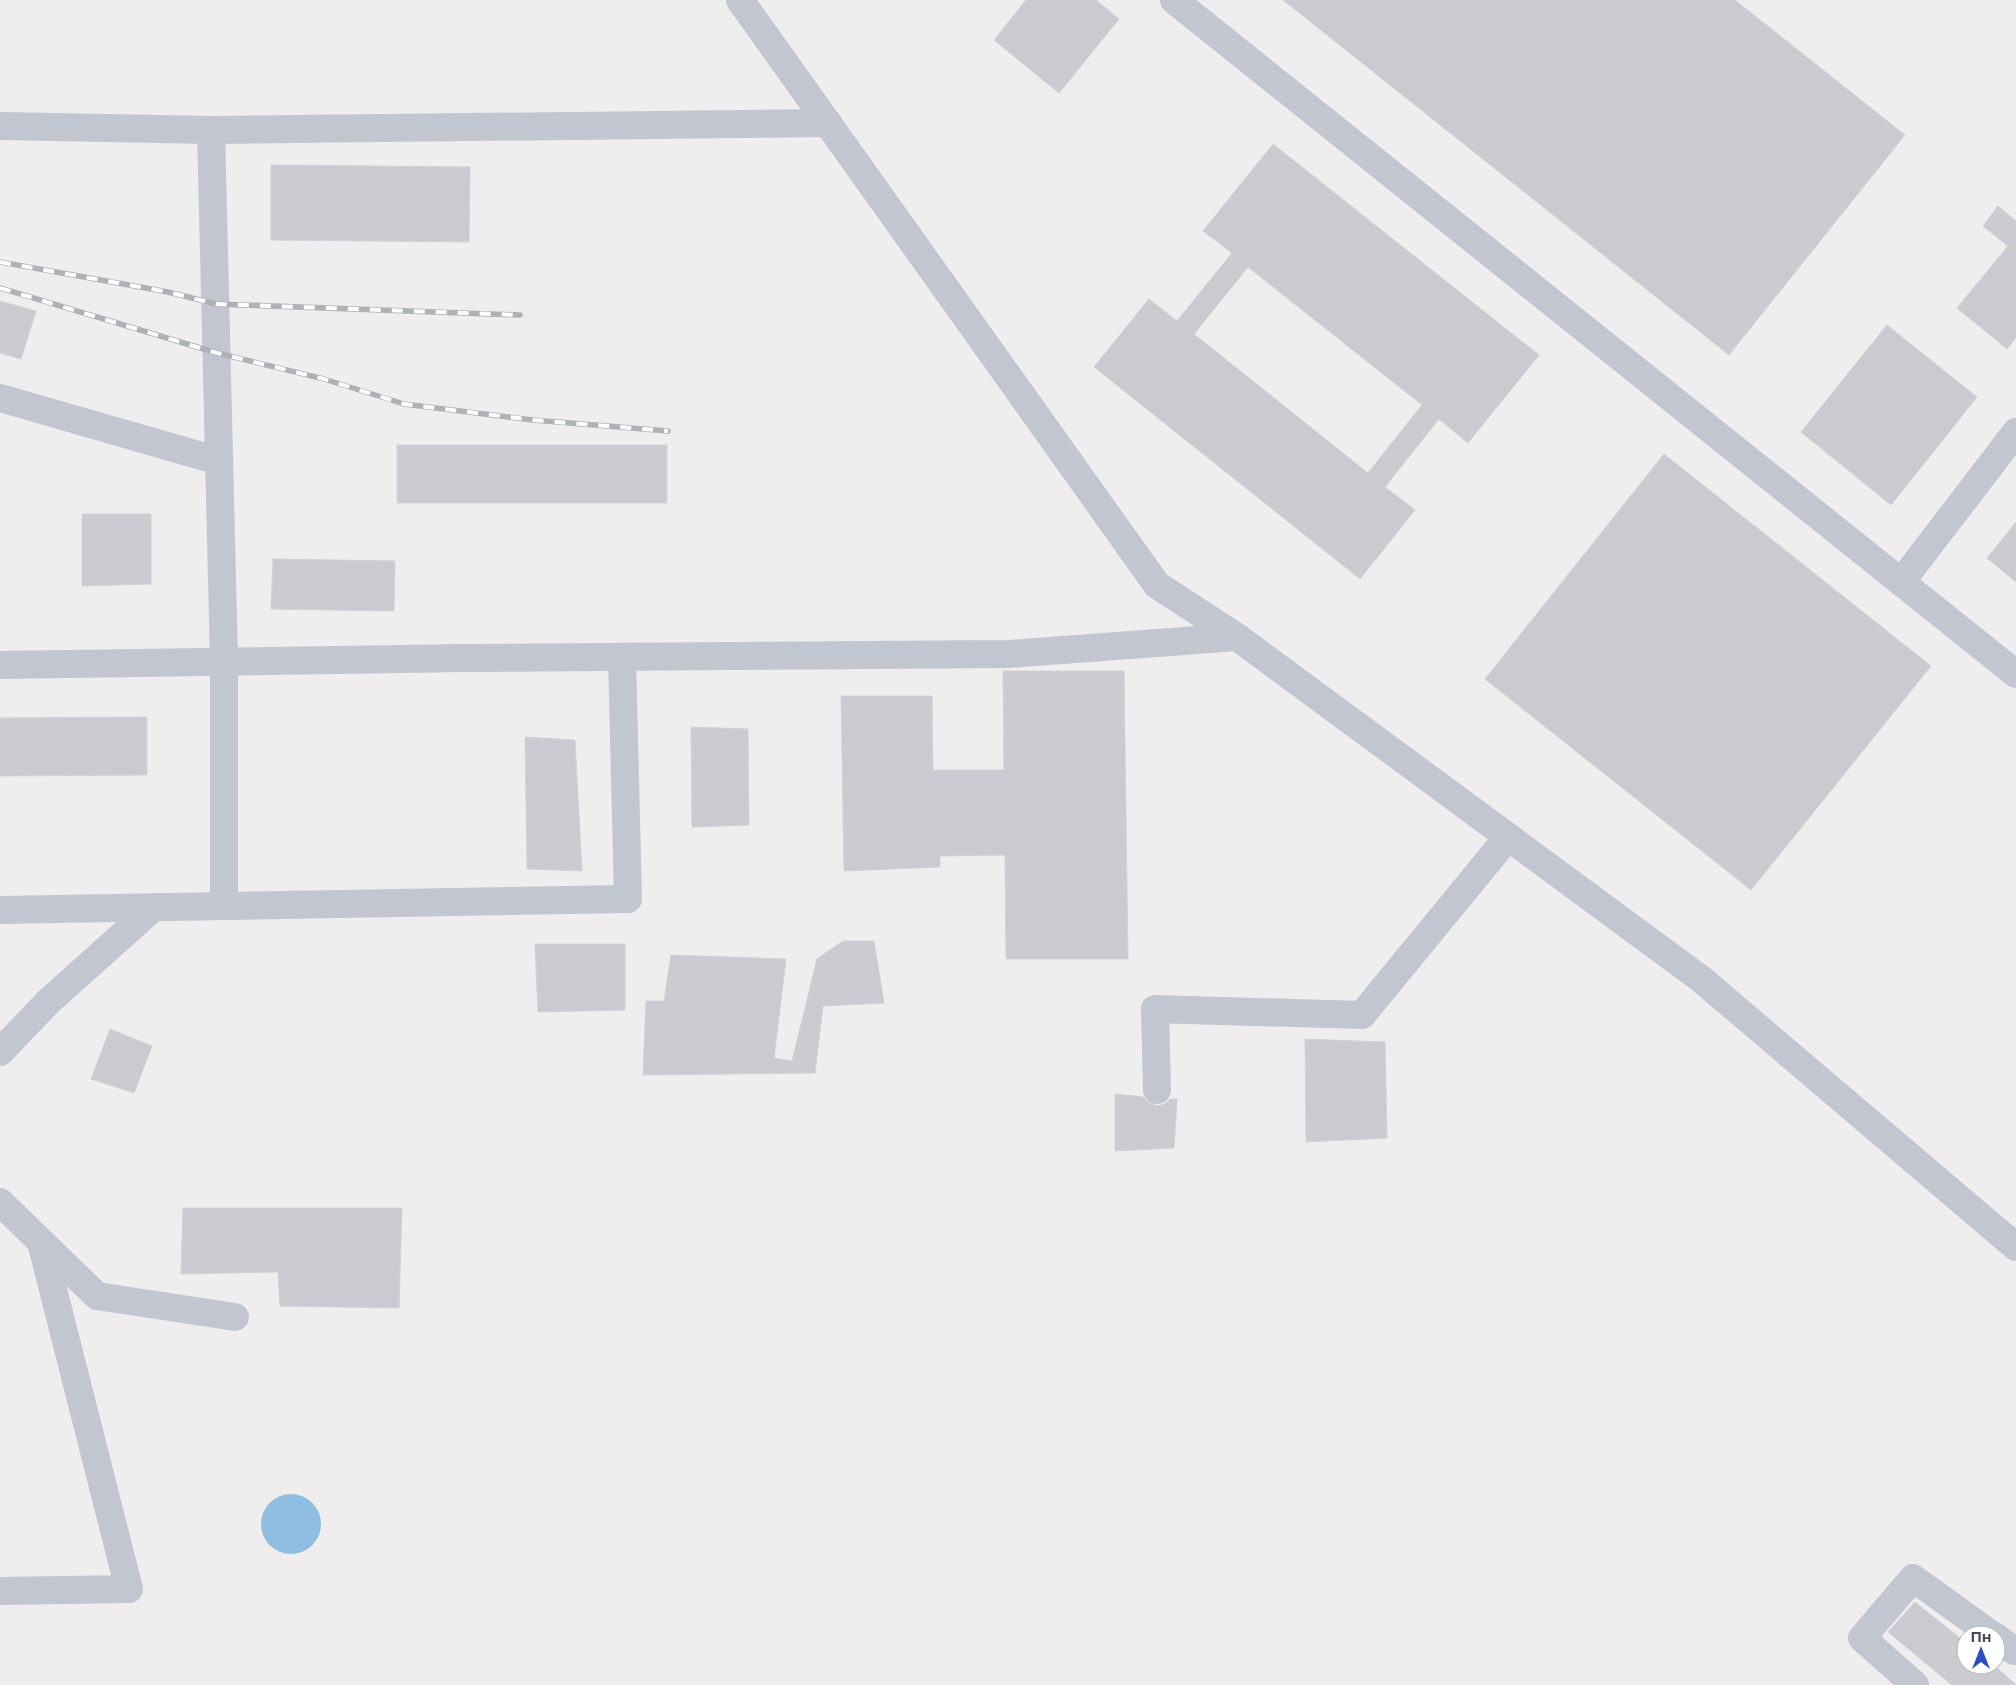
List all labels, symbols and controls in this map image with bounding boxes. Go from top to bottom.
north arrow [1956,1625,2006,1675]
text: Пн [1970,1628,1992,1646]

